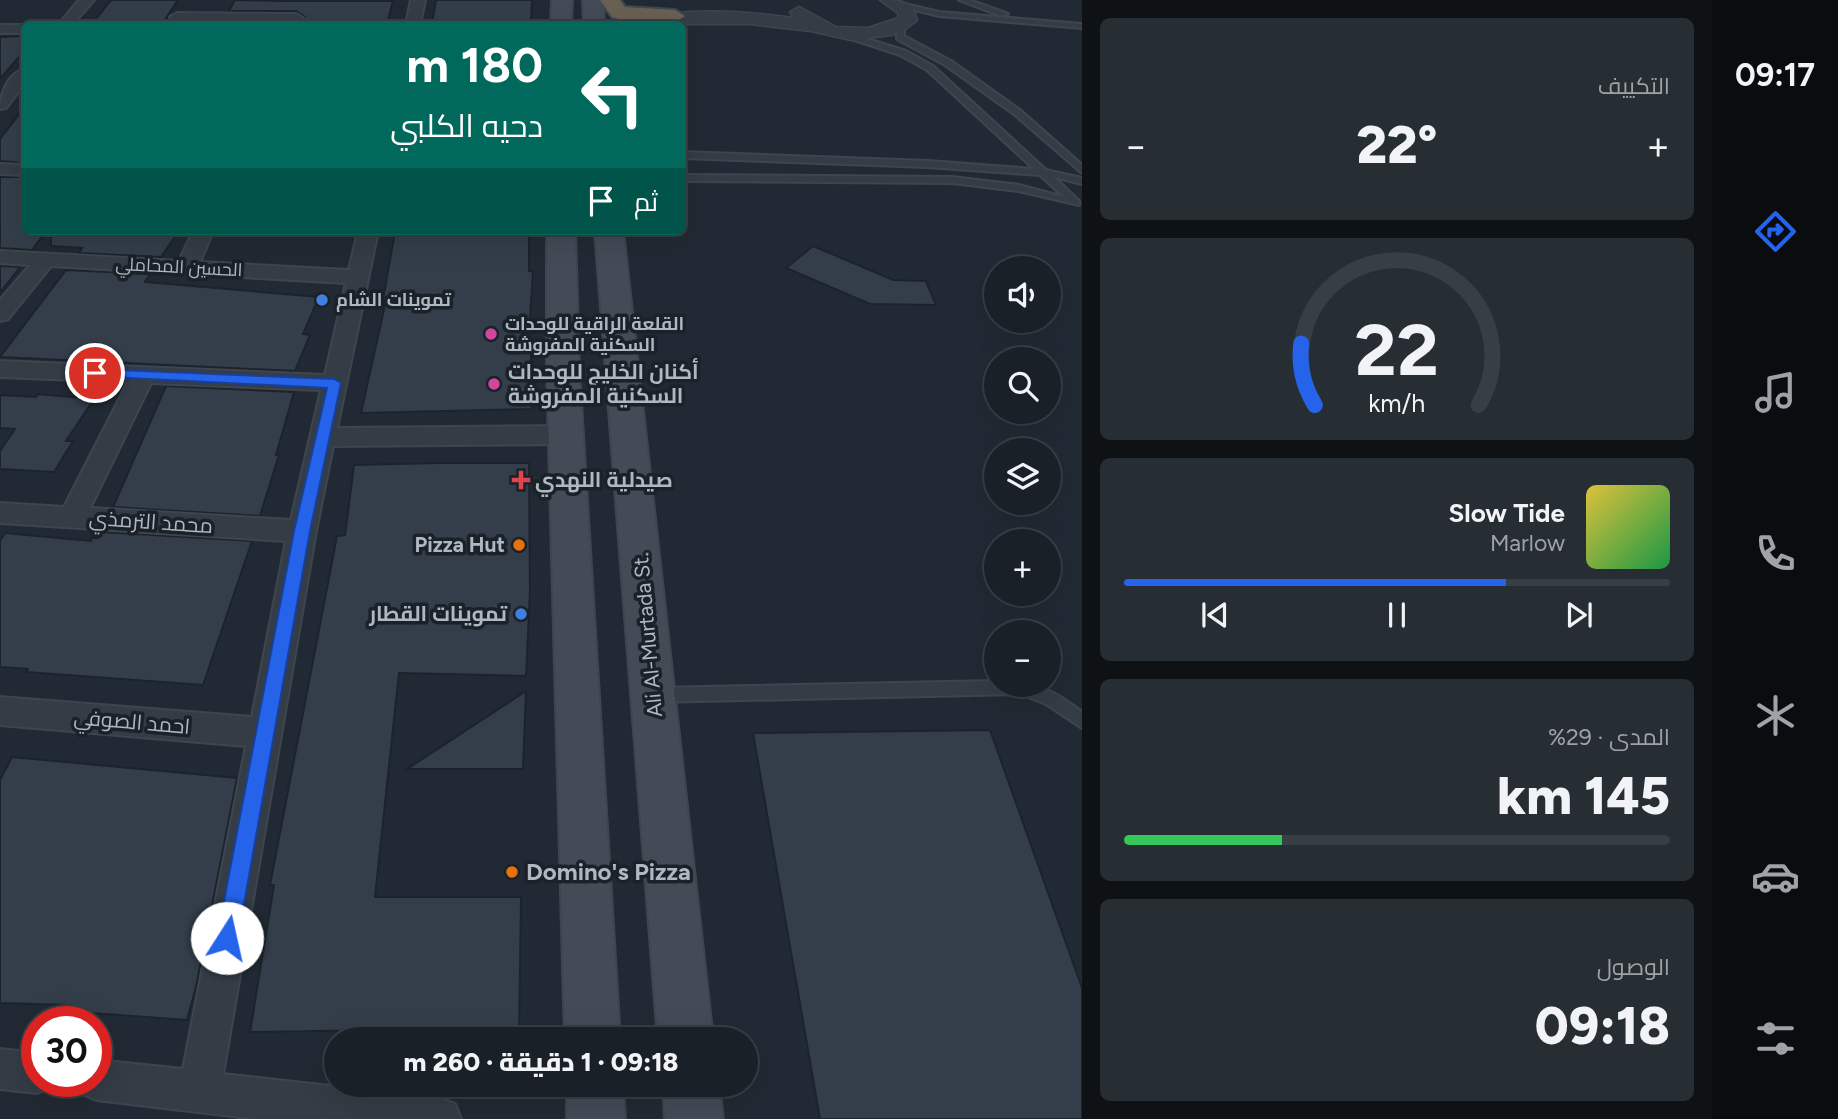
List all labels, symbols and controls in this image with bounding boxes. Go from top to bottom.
text: 180 m [406,35,543,94]
icon: left [567,49,658,140]
text: 09:17 [1735,56,1815,94]
text: التكييف [1598,72,1670,100]
text: دحيه الكلبي [390,107,543,145]
text: 22° [1356,114,1438,176]
text: − [1124,123,1148,169]
text: + [1646,123,1670,169]
icon: arrive [582,182,620,220]
text: ثم [634,186,658,218]
icon: directions [1751,207,1800,256]
street label: الحسين المحاملي [115,253,243,284]
map controls [984,256,1061,697]
button: sound [984,256,1061,333]
place label: تموينات الشام [336,289,451,312]
marker: تموينات الشام [314,292,330,308]
text: 22 [1355,307,1439,394]
place label: القلعة الراقية للوحدات السكنية المفروشة [505,313,684,356]
marker: القلعة الراقية للوحدات السكنية المفروشة [483,326,499,342]
pin [65,343,125,403]
button: search [984,347,1061,424]
icon: arrive [76,354,114,392]
place label: أكنان الخليج للوحدات السكنية المفروشة [508,358,699,409]
icon: music [1751,368,1800,417]
marker: أكنان الخليج للوحدات السكنية المفروشة [486,376,502,392]
text: km/h [1368,388,1426,418]
button: layers [984,438,1061,515]
place label: صيدلية النهدي [535,467,673,497]
marker: صيدلية النهدي [513,472,529,488]
text: Slow Tide [1449,497,1565,529]
street label: محمد الترمذي [88,505,214,542]
button: + [984,529,1061,606]
text: Marlow [1490,529,1565,557]
icon: phone [1751,529,1800,578]
place label: Pizza Hut [414,532,505,557]
marker: Pizza Hut [511,537,527,553]
street label: Ali Al-Murtada St. [628,552,667,718]
icon: previous [1196,596,1234,634]
icon: pause [1378,596,1416,634]
icon: next [1560,596,1598,634]
place label: تموينات القطار [368,601,508,627]
marker: تموينات القطار [513,606,529,622]
button: − [984,620,1061,697]
icon: climate [1751,691,1800,740]
street label: احمد الصوفي [73,704,191,743]
text: المدى · 29% [1548,723,1670,751]
text: 145 km [1497,765,1670,827]
icon: car [1751,852,1800,901]
place label: Domino's Pizza [526,857,691,886]
marker: Domino's Pizza [504,864,520,880]
position arrow [190,901,264,975]
text: الوصول [1597,953,1670,981]
text: 09:18 [1535,995,1670,1057]
speed limit sign: 30 [21,1006,112,1097]
icon: filters [1751,1014,1800,1063]
text: 09:18 · 1 دقيقة · 260 m [404,1046,678,1078]

